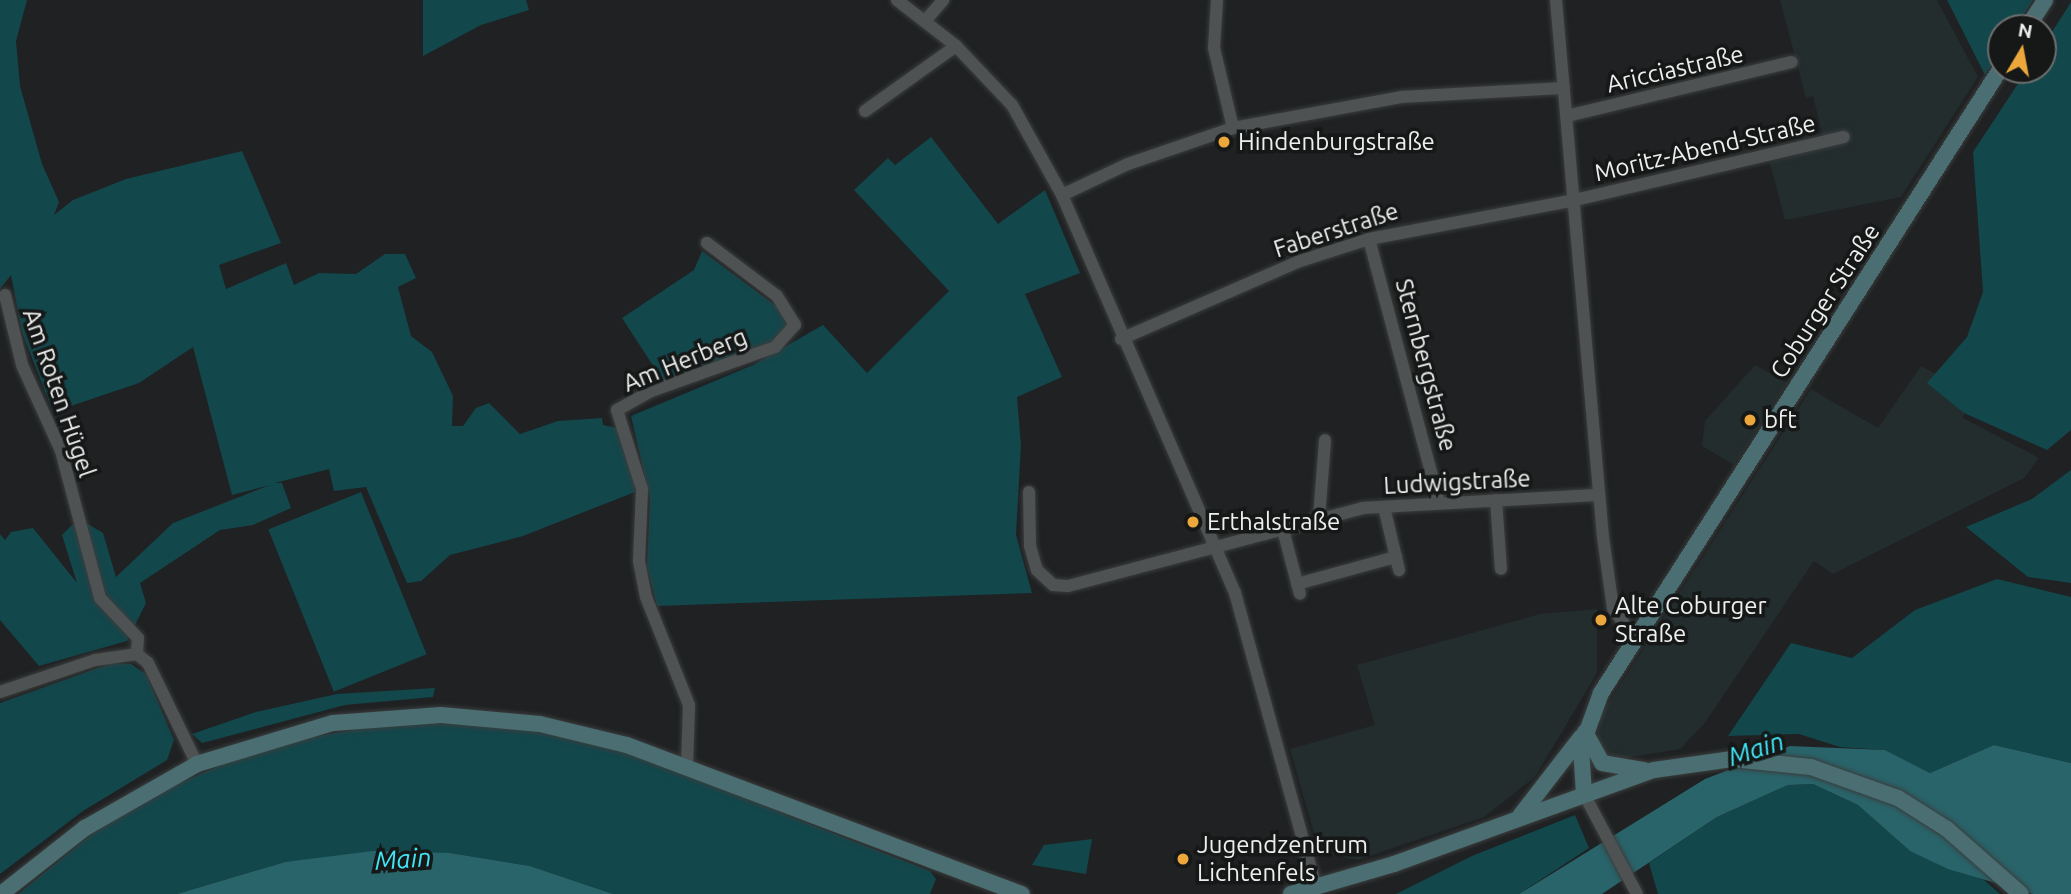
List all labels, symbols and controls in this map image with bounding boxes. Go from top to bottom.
north arrow [1987,14,2057,84]
text: N [2016,18,2034,42]
street label: Aricciastraße [1604,39,1746,99]
street label: Moritz-Abend-Straße [1592,109,1818,187]
place label: Hindenburgstraße [1238,128,1435,156]
marker: Hindenburgstraße [1216,134,1232,150]
street label: Faberstraße [1270,196,1402,264]
street label: Coburger Straße [1764,218,1886,384]
street label: Sternbergstraße [1389,276,1463,454]
street label: Am Roten Hügel [17,305,101,481]
street label: Am Herberg [619,322,751,398]
place label: bft [1764,406,1797,434]
marker: bft [1742,412,1758,428]
street label: Ludwigstraße [1383,464,1531,500]
place label: Erthalstraße [1207,508,1340,536]
marker: Erthalstraße [1185,514,1201,530]
place label: Alte Coburger Straße [1615,592,1767,648]
marker: Alte Coburger Straße [1593,612,1609,628]
water label: Main [1724,725,1788,773]
place label: Jugendzentrum Lichtenfels [1197,831,1368,887]
water label: Main [373,841,433,877]
marker: Jugendzentrum Lichtenfels [1175,851,1191,867]

